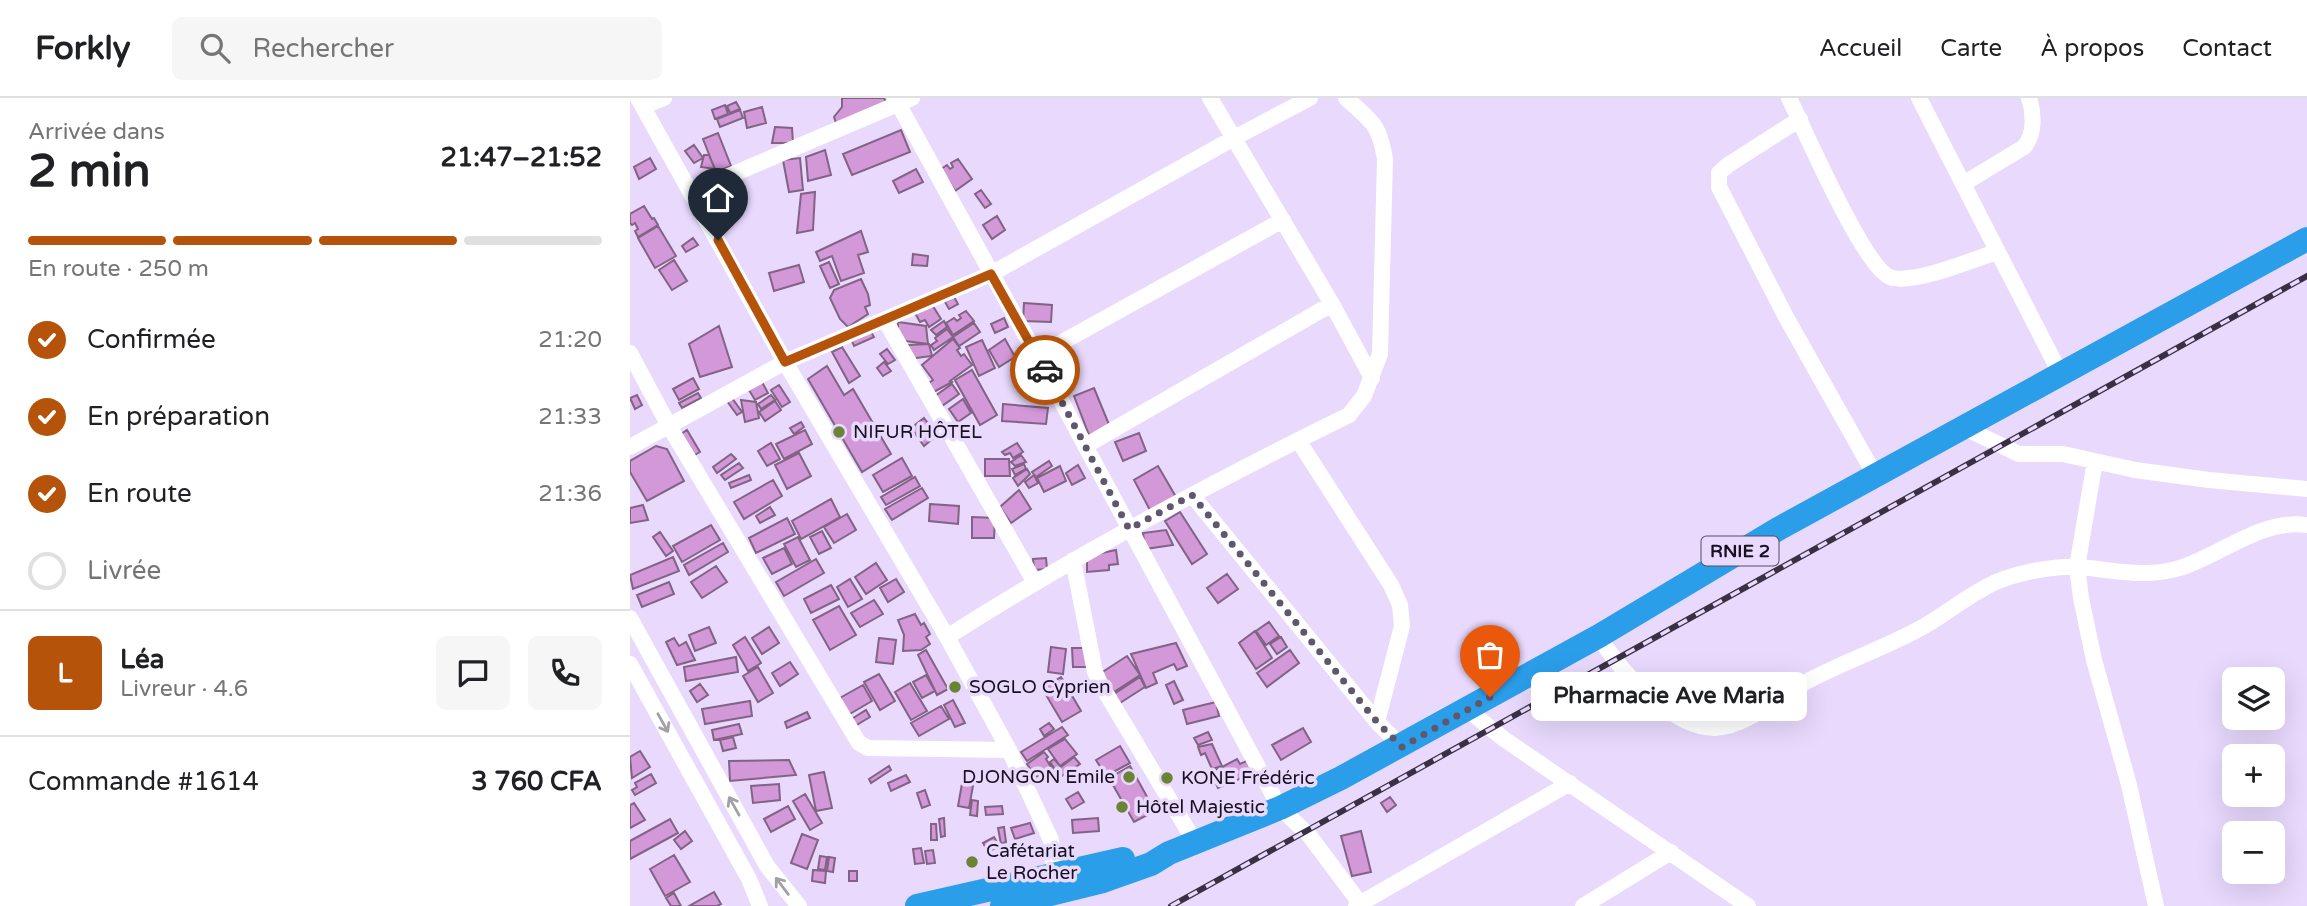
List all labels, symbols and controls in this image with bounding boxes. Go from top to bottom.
search box [172,17,662,80]
text: Forkly [35,29,130,68]
icon: search [196,29,234,67]
text: Rechercher [252,33,394,64]
text: Accueil [1819,34,1902,63]
text: Carte [1940,34,2002,63]
text: À propos [2040,34,2144,63]
text: Contact [2182,34,2272,63]
text: Arrivée dans [28,118,165,146]
text: 21:47–21:52 [441,142,602,173]
text: 2 min [28,144,151,199]
pin [688,168,748,240]
icon: home [699,179,737,217]
text: En route · 250 m [28,255,209,283]
icon: check [28,321,66,359]
text: Confirmée [87,324,216,355]
text: 21:20 [538,326,602,354]
courier [1010,335,1080,405]
icon: car [1026,351,1064,389]
icon: check [28,398,66,436]
text: En préparation [87,401,270,432]
text: 21:33 [538,403,602,431]
place label: NIFUR HÔTEL [853,421,982,443]
marker: NIFUR HÔTEL [831,424,847,440]
icon: check [28,475,66,513]
text: En route [87,478,192,509]
text: 21:36 [538,480,602,508]
road number: RNIE 2 [1702,536,1778,565]
text: Livrée [87,555,161,586]
pin [1460,625,1520,697]
button: chat [436,636,510,710]
button: phone [528,636,602,710]
icon: bag [1471,636,1509,674]
text: Léa [120,644,164,675]
text: L [58,658,72,689]
map controls [2222,667,2285,884]
button: layers [2222,667,2285,730]
callout: Pharmacie Ave Maria [1532,672,1808,722]
text: Livreur · 4.6 [120,675,248,703]
place label: SOGLO Cyprien [969,676,1111,698]
marker: SOGLO Cyprien [947,679,963,695]
text: Pharmacie Ave Maria [1553,682,1785,710]
one-way arrow [656,713,670,733]
button: + [2222,744,2285,807]
text: Commande #1614 [28,766,259,797]
text: 3 760 CFA [471,766,602,797]
place label: DJONGON Emile [962,766,1115,788]
place label: KONE Frédéric [1181,767,1315,789]
marker: DJONGON Emile [1121,769,1137,785]
marker: KONE Frédéric [1159,770,1175,786]
place label: Hôtel Majestic [1136,796,1265,818]
one-way arrow [727,797,741,817]
marker: Hôtel Majestic [1114,799,1130,815]
button: − [2222,821,2285,884]
place label: Cafétariat Le Rocher [986,840,1078,884]
marker: Cafétariat Le Rocher [964,854,980,870]
one-way arrow [775,878,790,896]

